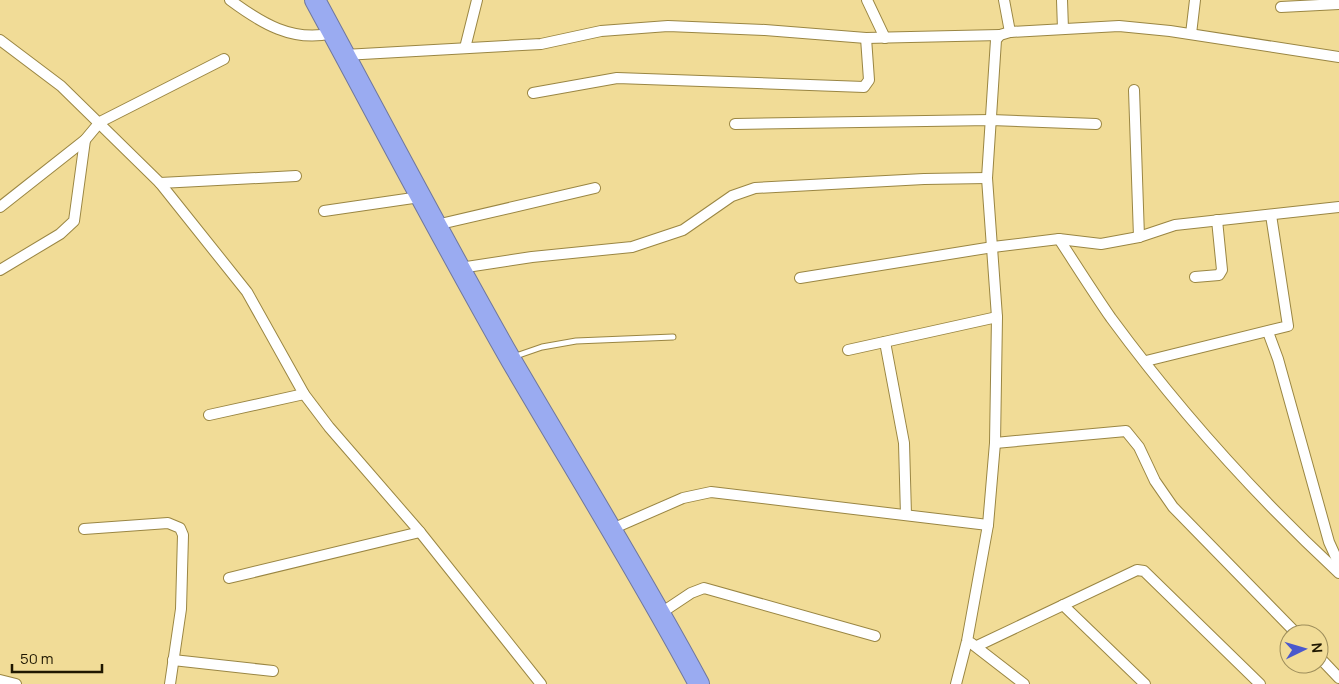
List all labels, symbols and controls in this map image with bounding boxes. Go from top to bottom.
north arrow [1279,624,1329,674]
scale bar [12,642,102,674]
text: N [1308,642,1327,654]
text: 50 m [20,648,54,669]

